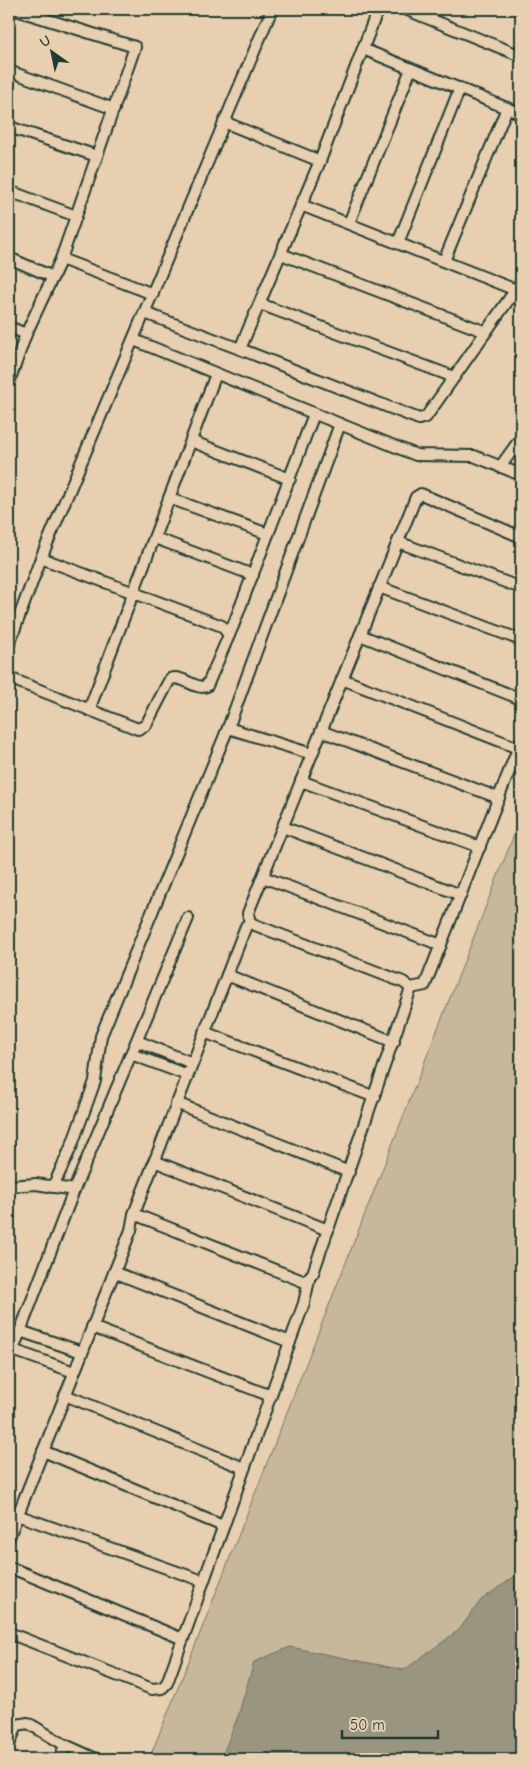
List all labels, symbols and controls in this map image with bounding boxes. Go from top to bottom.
north arrow [28,28,78,78]
text: U [37,32,54,51]
scale bar [342,1708,439,1740]
text: 50 m [350,1716,385,1734]

